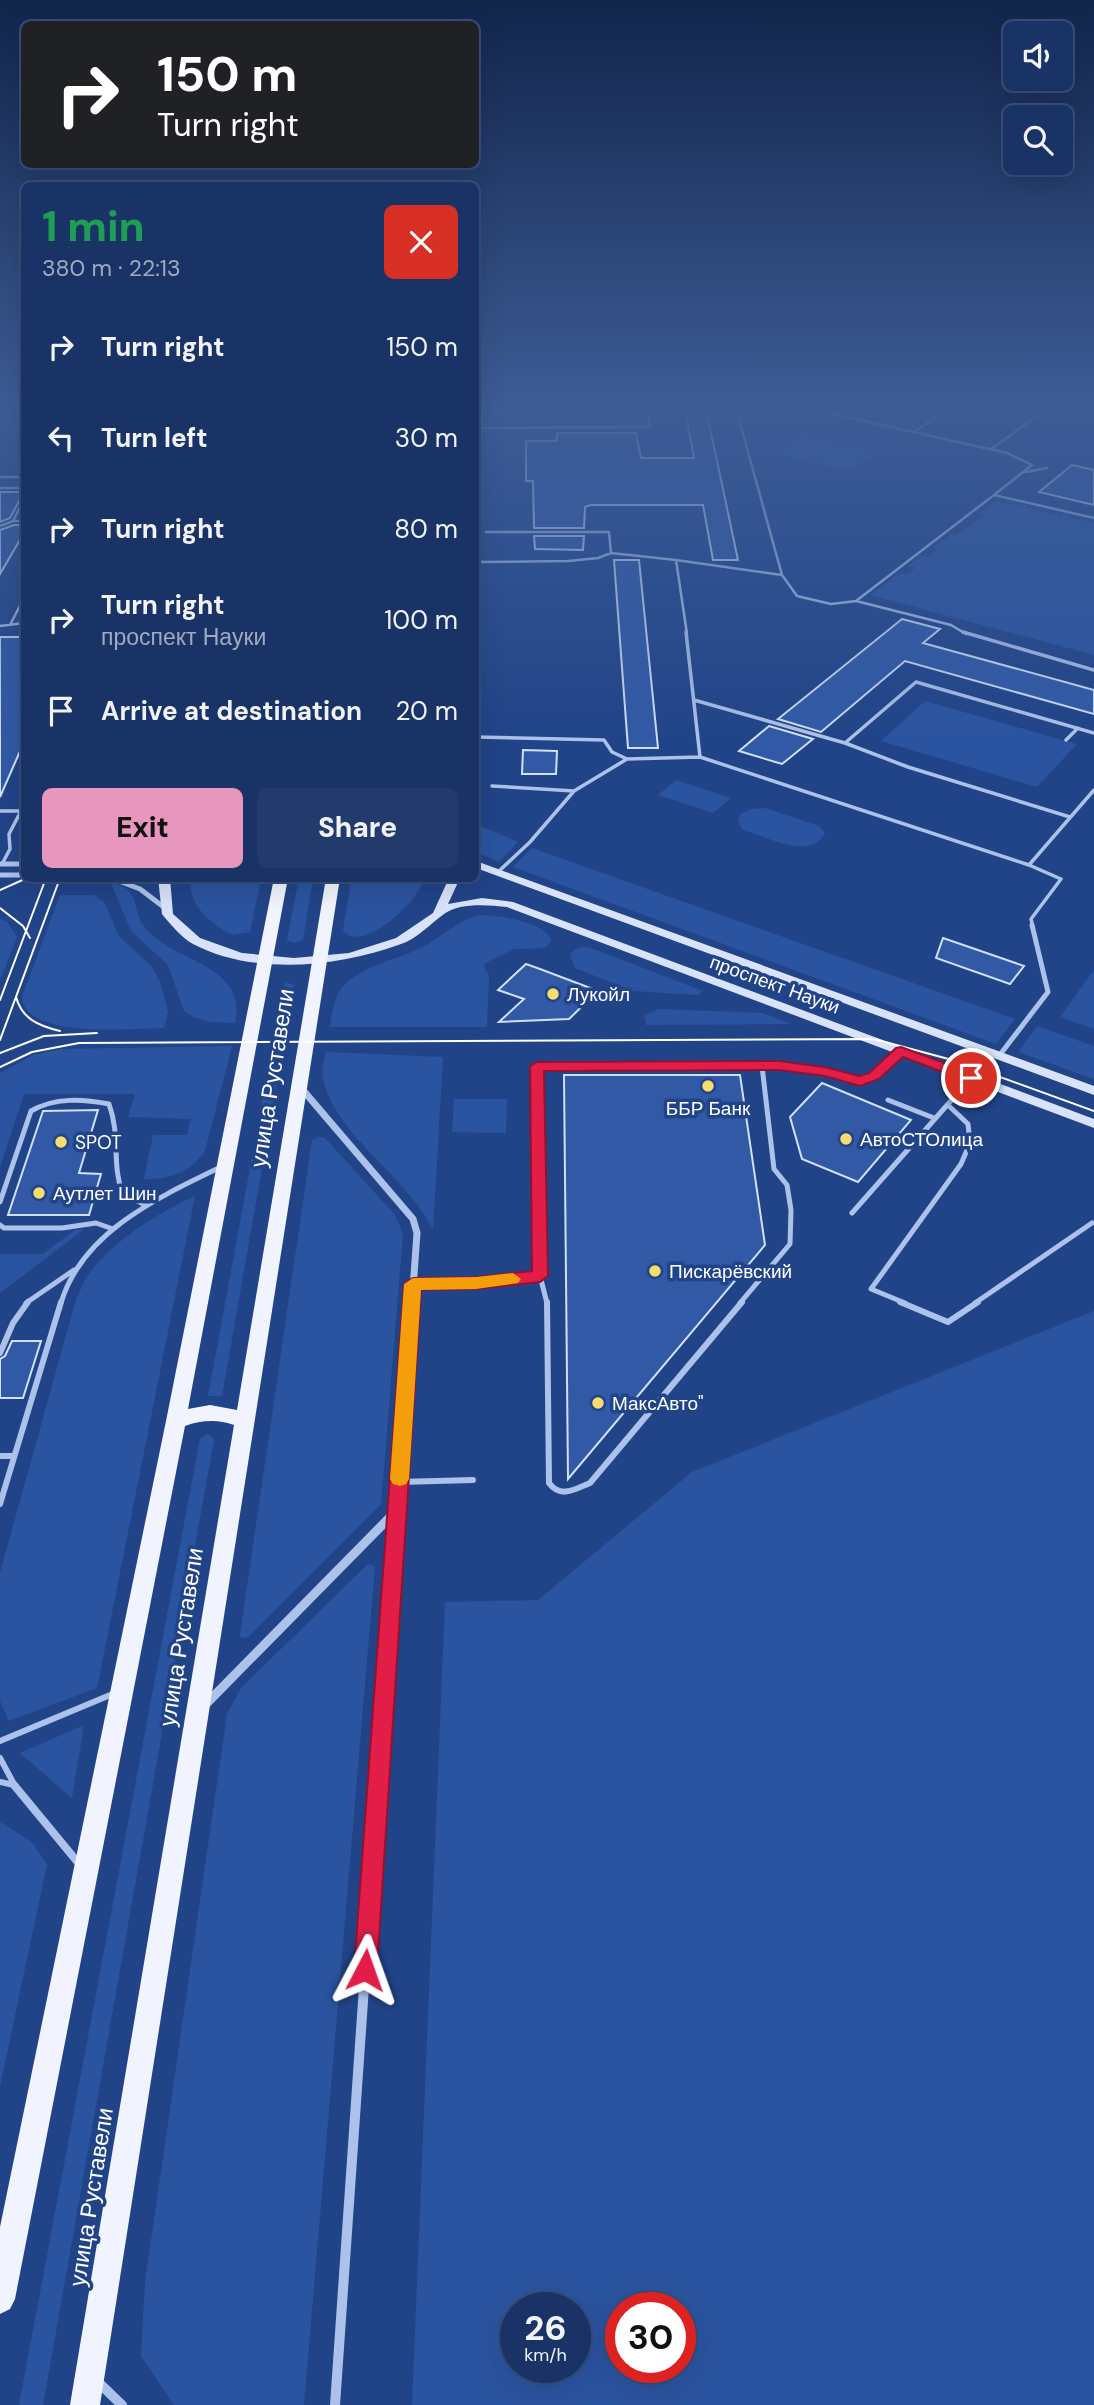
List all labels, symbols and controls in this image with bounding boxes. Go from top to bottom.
map controls [1003,21,1073,175]
button: sound [1003,21,1073,91]
text: 150 m [157,42,297,106]
icon: right [42,49,133,140]
text: Turn right [157,104,299,146]
button: search [1003,105,1073,175]
text: 1 min [42,199,145,254]
button: close [384,205,458,279]
text: 380 m · 22:13 [42,253,181,283]
icon: right [42,328,80,366]
text: Turn right [101,330,225,364]
text: 150 m [386,330,458,364]
icon: left [42,419,80,457]
text: Turn left [101,421,208,455]
text: 30 m [395,421,458,455]
icon: right [42,510,80,548]
text: Turn right [101,512,225,546]
text: 80 m [394,512,458,546]
text: Turn right [101,588,225,622]
icon: right [42,601,80,639]
text: 100 m [384,603,458,637]
text: проспект Науки [101,622,266,652]
icon: arrive [42,692,80,730]
text: Arrive at destination [101,694,362,728]
text: 20 m [395,694,458,728]
button: Exit [42,788,243,868]
button: Share [257,788,458,868]
street label: проспект Науки [706,949,843,1020]
place label: Лукойл [567,982,630,1007]
street label: улица Руставели [243,986,301,1170]
marker: Лукойл [545,986,561,1002]
pin [941,1048,1001,1108]
icon: arrive [952,1059,990,1097]
marker: ББР Банк [700,1078,716,1094]
place label: ББР Банк [666,1096,751,1121]
place label: АвтоСТОлица [860,1127,983,1152]
place label: SPOT [75,1130,122,1155]
marker: АвтоСТОлица [838,1131,854,1147]
marker: SPOT [53,1134,69,1150]
place label: Аутлет Шин [53,1181,157,1206]
marker: Аутлет Шин [31,1185,47,1201]
place label: Пискарёвский [669,1259,792,1284]
marker: Пискарёвский [647,1263,663,1279]
place label: МаксАвто" [612,1391,704,1416]
marker: МаксАвто" [590,1395,606,1411]
street label: улица Руставели [152,1545,210,1729]
position arrow [328,1933,402,2007]
street label: улица Руставели [62,2105,120,2289]
speed limit sign: 30 [605,2292,696,2383]
text: 26 [524,2305,567,2351]
text: km/h [524,2343,567,2367]

